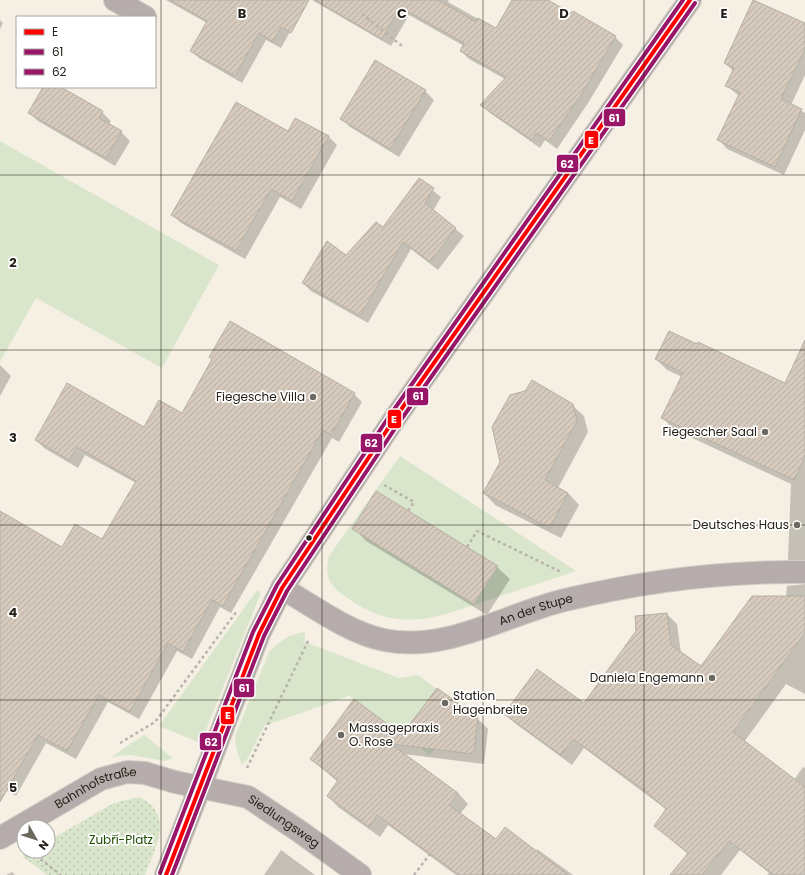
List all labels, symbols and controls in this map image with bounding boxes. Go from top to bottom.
text: B [238,4,247,23]
text: C [397,4,407,23]
text: D [559,4,569,23]
text: E [720,4,728,23]
legend [16,16,156,88]
text: E [52,23,58,40]
text: 61 [52,43,63,60]
text: 62 [52,63,67,80]
line badge: 61 [603,108,626,127]
text: 61 [608,110,620,126]
line badge: E [584,130,599,149]
text: E [588,132,594,148]
line badge: 62 [556,154,579,173]
text: 62 [560,156,574,172]
text: 2 [9,253,17,272]
line badge: 61 [406,387,429,406]
place label: Fiegesche Villa [216,388,305,405]
text: 61 [412,388,424,404]
marker: Fiegesche Villa [308,392,318,402]
line badge: E [387,409,402,429]
text: E [391,411,397,427]
place label: Fiegescher Saal [662,423,757,440]
marker: Fiegescher Saal [760,427,770,437]
text: 3 [9,428,17,447]
line badge: 62 [360,433,383,453]
text: 62 [364,435,378,451]
place label: Deutsches Haus [693,516,789,533]
marker: Deutsches Haus [792,520,802,530]
unlabelled marker [304,533,314,543]
street label: An der Stupe [496,589,574,629]
text: 4 [9,603,18,622]
place label: Daniela Engemann [590,669,704,686]
marker: Daniela Engemann [707,673,717,683]
line badge: 61 [233,678,255,698]
text: 61 [238,680,250,696]
place label: Station Hagenbreite [453,687,527,718]
marker: Station Hagenbreite [440,698,450,708]
line badge: E [220,706,235,725]
text: E [225,707,231,723]
place label: Massagepraxis O. Rose [349,719,439,750]
marker: Massagepraxis O. Rose [336,730,346,740]
line badge: 62 [199,732,222,751]
text: 62 [204,734,218,750]
street label: Bahnhofstraße [51,763,137,812]
text: 5 [9,778,17,797]
street label: Siedlungsweg [245,790,324,851]
north arrow [16,819,56,859]
park label: Zubří-Platz [89,831,153,848]
text: N [35,837,53,854]

